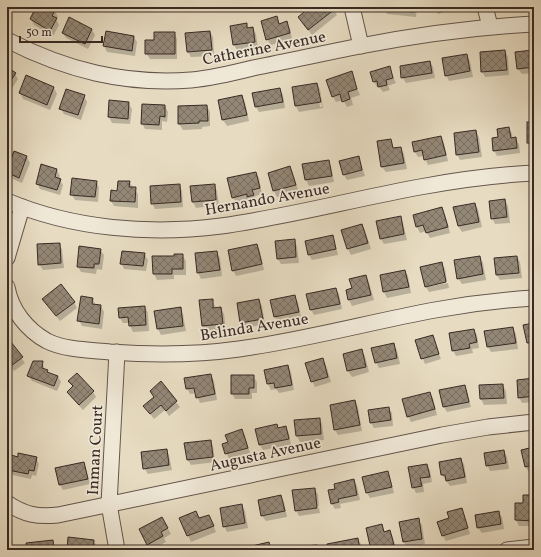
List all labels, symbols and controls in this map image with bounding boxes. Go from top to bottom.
scale bar [20,18,102,44]
text: 50 m [26,25,52,41]
street label: Catherine Avenue [201,26,328,72]
street label: Hernando Avenue [203,178,332,222]
street label: Belinda Avenue [199,309,310,347]
street label: Inman Court [83,404,109,496]
street label: Augusta Avenue [208,432,323,477]

